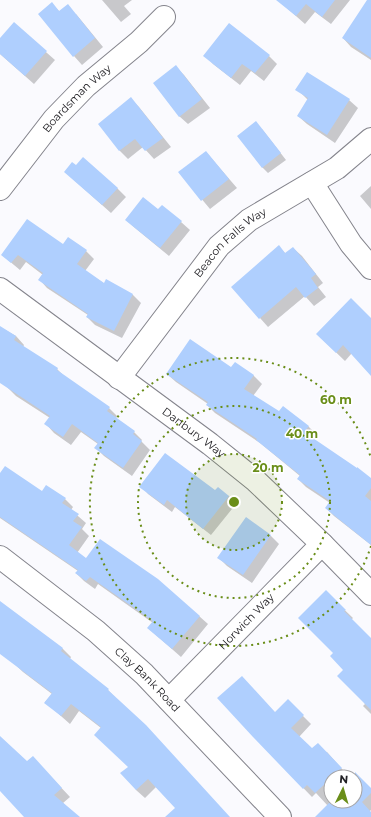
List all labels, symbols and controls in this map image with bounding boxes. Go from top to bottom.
street label: Boardsman Way [39,61,114,135]
street label: Beacon Falls Way [191,204,269,280]
text: 60 m [320,392,352,407]
street label: Danbury Way [160,404,228,460]
text: 40 m [286,426,318,441]
text: 20 m [252,460,284,475]
centre of rings [227,495,241,509]
street label: Norwich Way [215,590,277,653]
street label: Clay Bank Road [112,644,183,715]
north arrow [323,769,363,809]
text: N [339,772,349,786]

